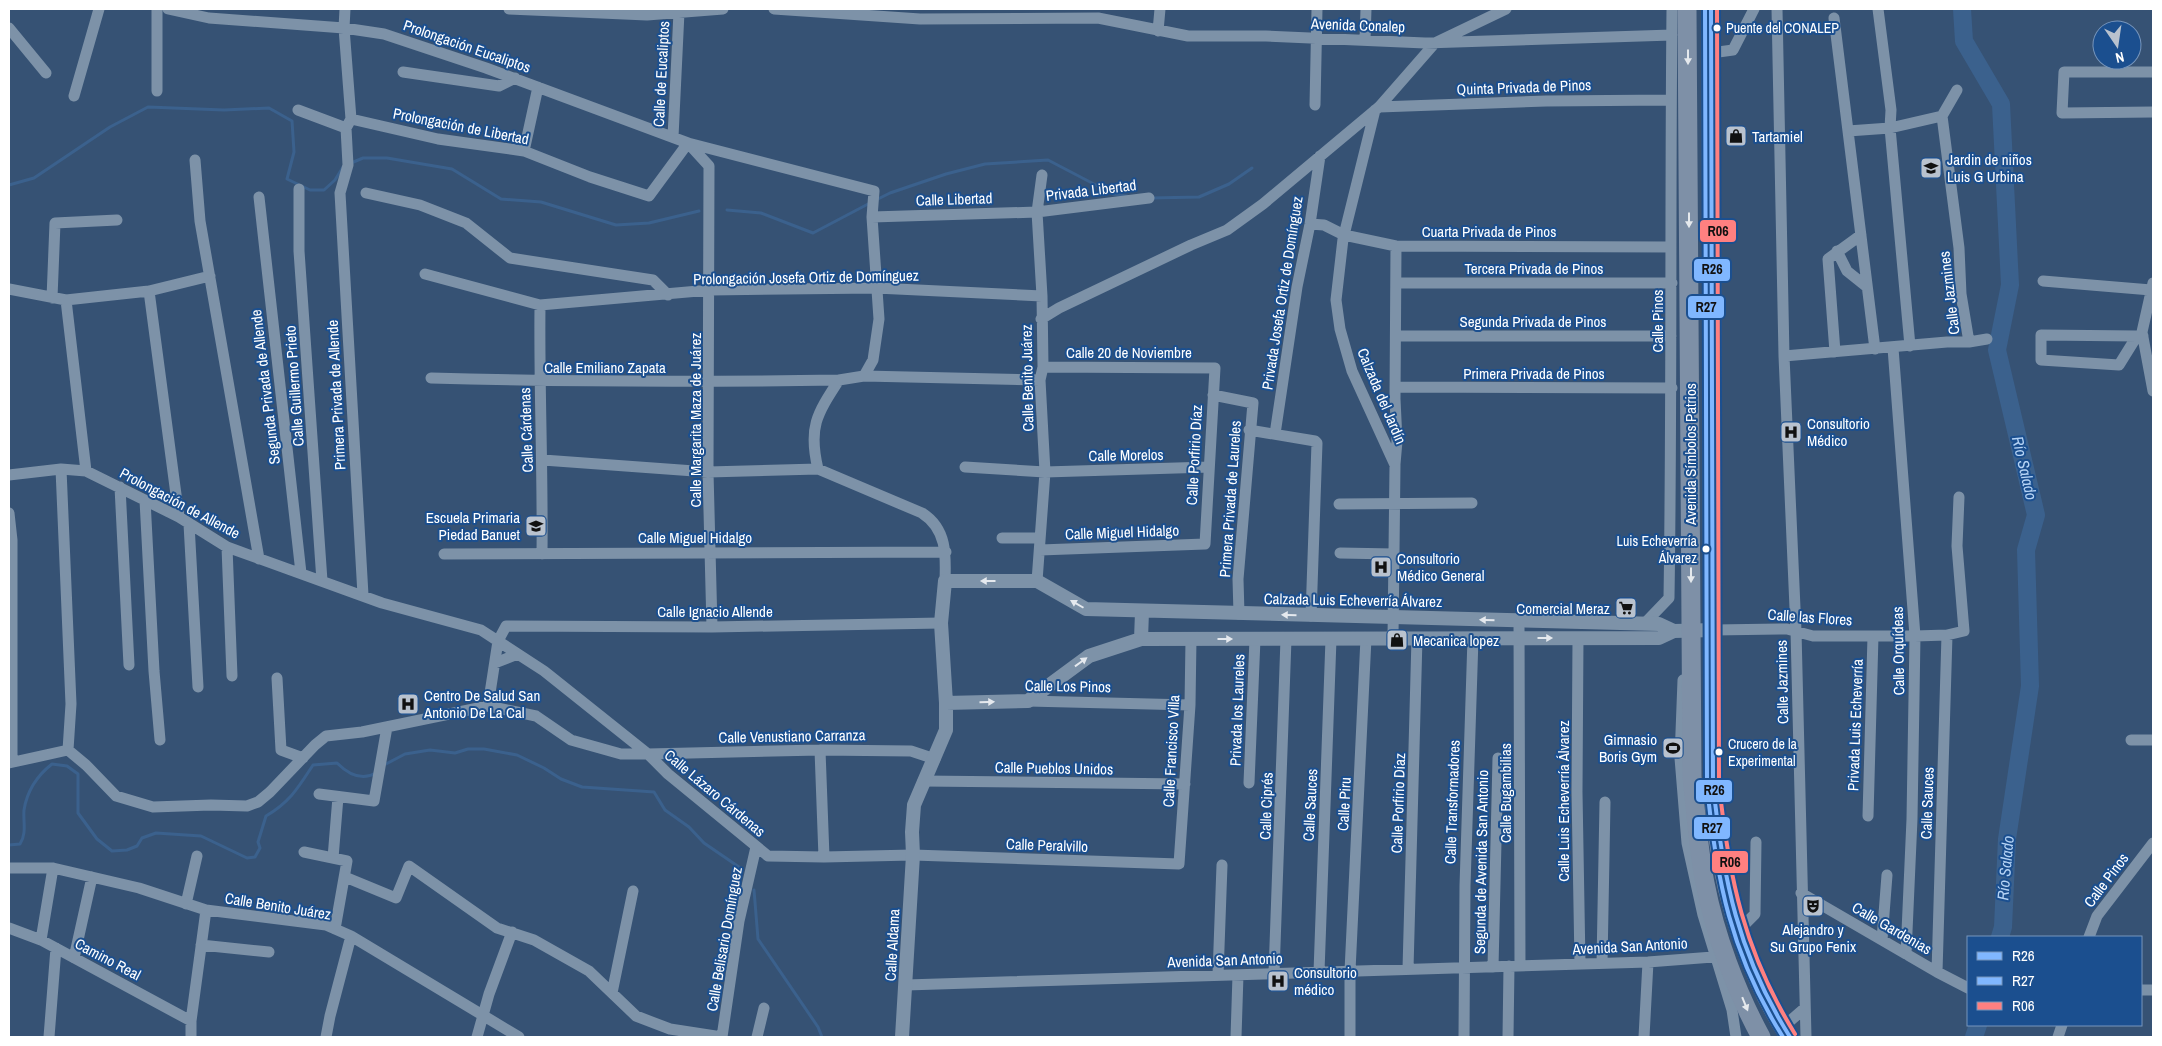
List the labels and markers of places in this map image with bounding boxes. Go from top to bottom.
place label: Puente del CONALEP [1726,19,1839,37]
marker: Puente del CONALEP [1712,23,1722,33]
shop icon: Tartamiel [1724,124,1748,148]
place label: Tartamiel [1752,126,1803,147]
place label: Jardin de niños Luis G Urbina [1947,149,2032,187]
school or university icon: Jardin de niños Luis G Urbina [1919,156,1943,180]
place label: Consultorio Médico [1807,413,1870,451]
hospital icon: Consultorio Médico [1779,420,1803,444]
place label: Escuela Primaria Piedad Banuet [426,507,521,545]
school or university icon: Escuela Primaria Piedad Banuet [524,514,548,538]
place label: Luis Echeverría Álvarez [1617,532,1698,567]
marker: Luis Echeverría Álvarez [1701,544,1711,554]
place label: Consultorio Médico General [1397,548,1485,586]
hospital icon: Consultorio Médico General [1369,555,1393,579]
supermarket icon: Comercial Meraz [1614,596,1638,620]
place label: Comercial Meraz [1516,598,1610,619]
shop icon: Mecanica lopez [1385,628,1409,652]
place label: Mecanica lopez [1413,630,1499,651]
place label: Centro De Salud San Antonio De La Cal [423,685,540,723]
hospital icon: Centro De Salud San Antonio De La Cal [396,692,420,716]
place label: Gimnasio Boris Gym [1599,729,1657,767]
place label: Crucero de la Experimental [1728,735,1798,770]
sports icon: Gimnasio Boris Gym [1661,736,1685,760]
marker: Crucero de la Experimental [1714,747,1724,757]
theatre icon: Alejandro y Su Grupo Fenix [1801,894,1825,918]
place label: Alejandro y Su Grupo Fenix [1770,919,1857,957]
place label: Consultorio médico [1294,962,1357,1000]
hospital icon: Consultorio médico [1266,969,1290,993]

